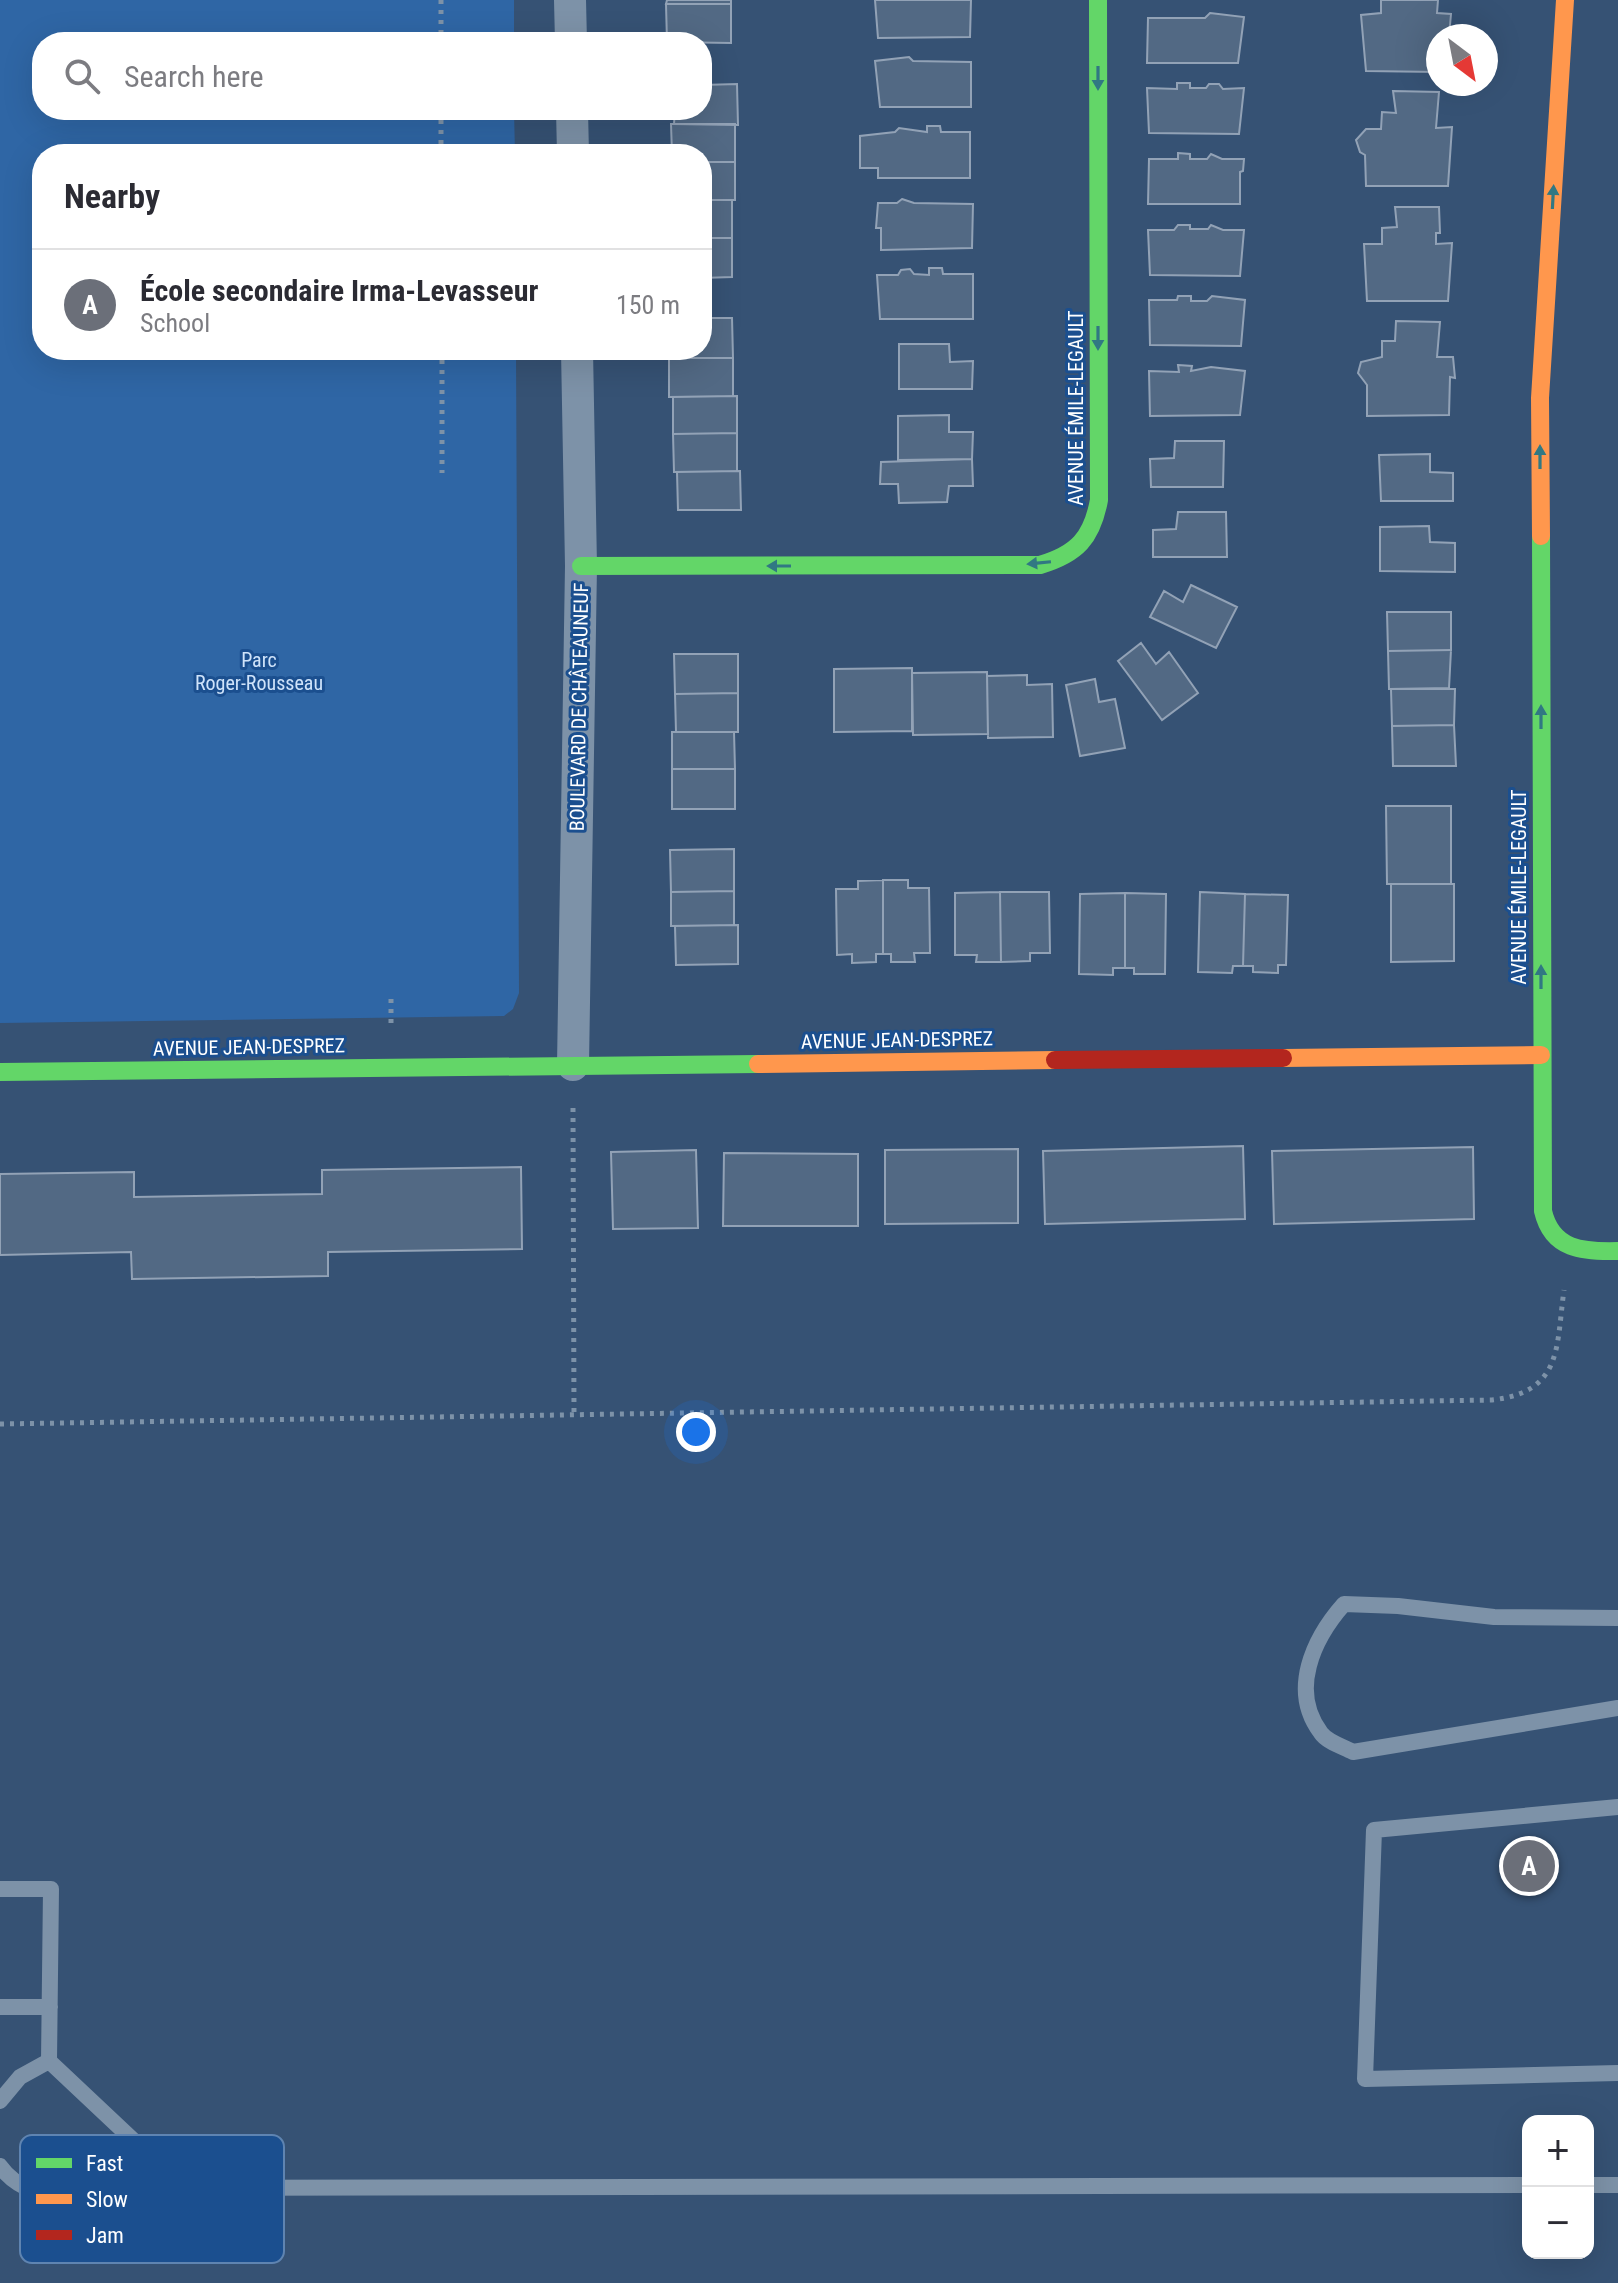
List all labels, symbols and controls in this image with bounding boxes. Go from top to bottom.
north arrow [1426,24,1498,96]
search box [32,32,712,120]
icon: search [60,54,104,98]
text: Search here [124,59,264,94]
one-way arrow [1092,66,1104,91]
text: Nearby [64,176,160,216]
one-way arrow [1546,184,1559,209]
text: École secondaire Irma-Levasseur [140,273,538,308]
text: A [82,290,98,320]
text: 150 m [616,290,680,320]
text: School [140,308,210,338]
street label: AVENUE ÉMILE-LEGAULT [1064,310,1088,506]
one-way arrow [1092,326,1104,351]
one-way arrow [1534,444,1546,469]
one-way arrow [1026,557,1051,570]
one-way arrow [766,560,791,572]
street label: BOULEVARD DE CHÂTEAUNEUF [565,583,593,831]
park label: Parc Roger-Rousseau [195,648,323,695]
one-way arrow [1535,704,1547,729]
street label: AVENUE ÉMILE-LEGAULT [1507,789,1531,985]
one-way arrow [1535,964,1547,989]
street label: AVENUE JEAN-DESPREZ [801,1026,993,1054]
street label: AVENUE JEAN-DESPREZ [153,1033,345,1061]
your location [676,1412,716,1452]
pin: A [1503,1836,1555,1896]
map controls [1522,2115,1594,2259]
button: + [1522,2115,1594,2187]
legend [20,2135,284,2263]
text: Fast [86,2151,123,2176]
text: Slow [86,2187,128,2212]
button: − [1522,2187,1594,2259]
text: Jam [86,2223,124,2248]

